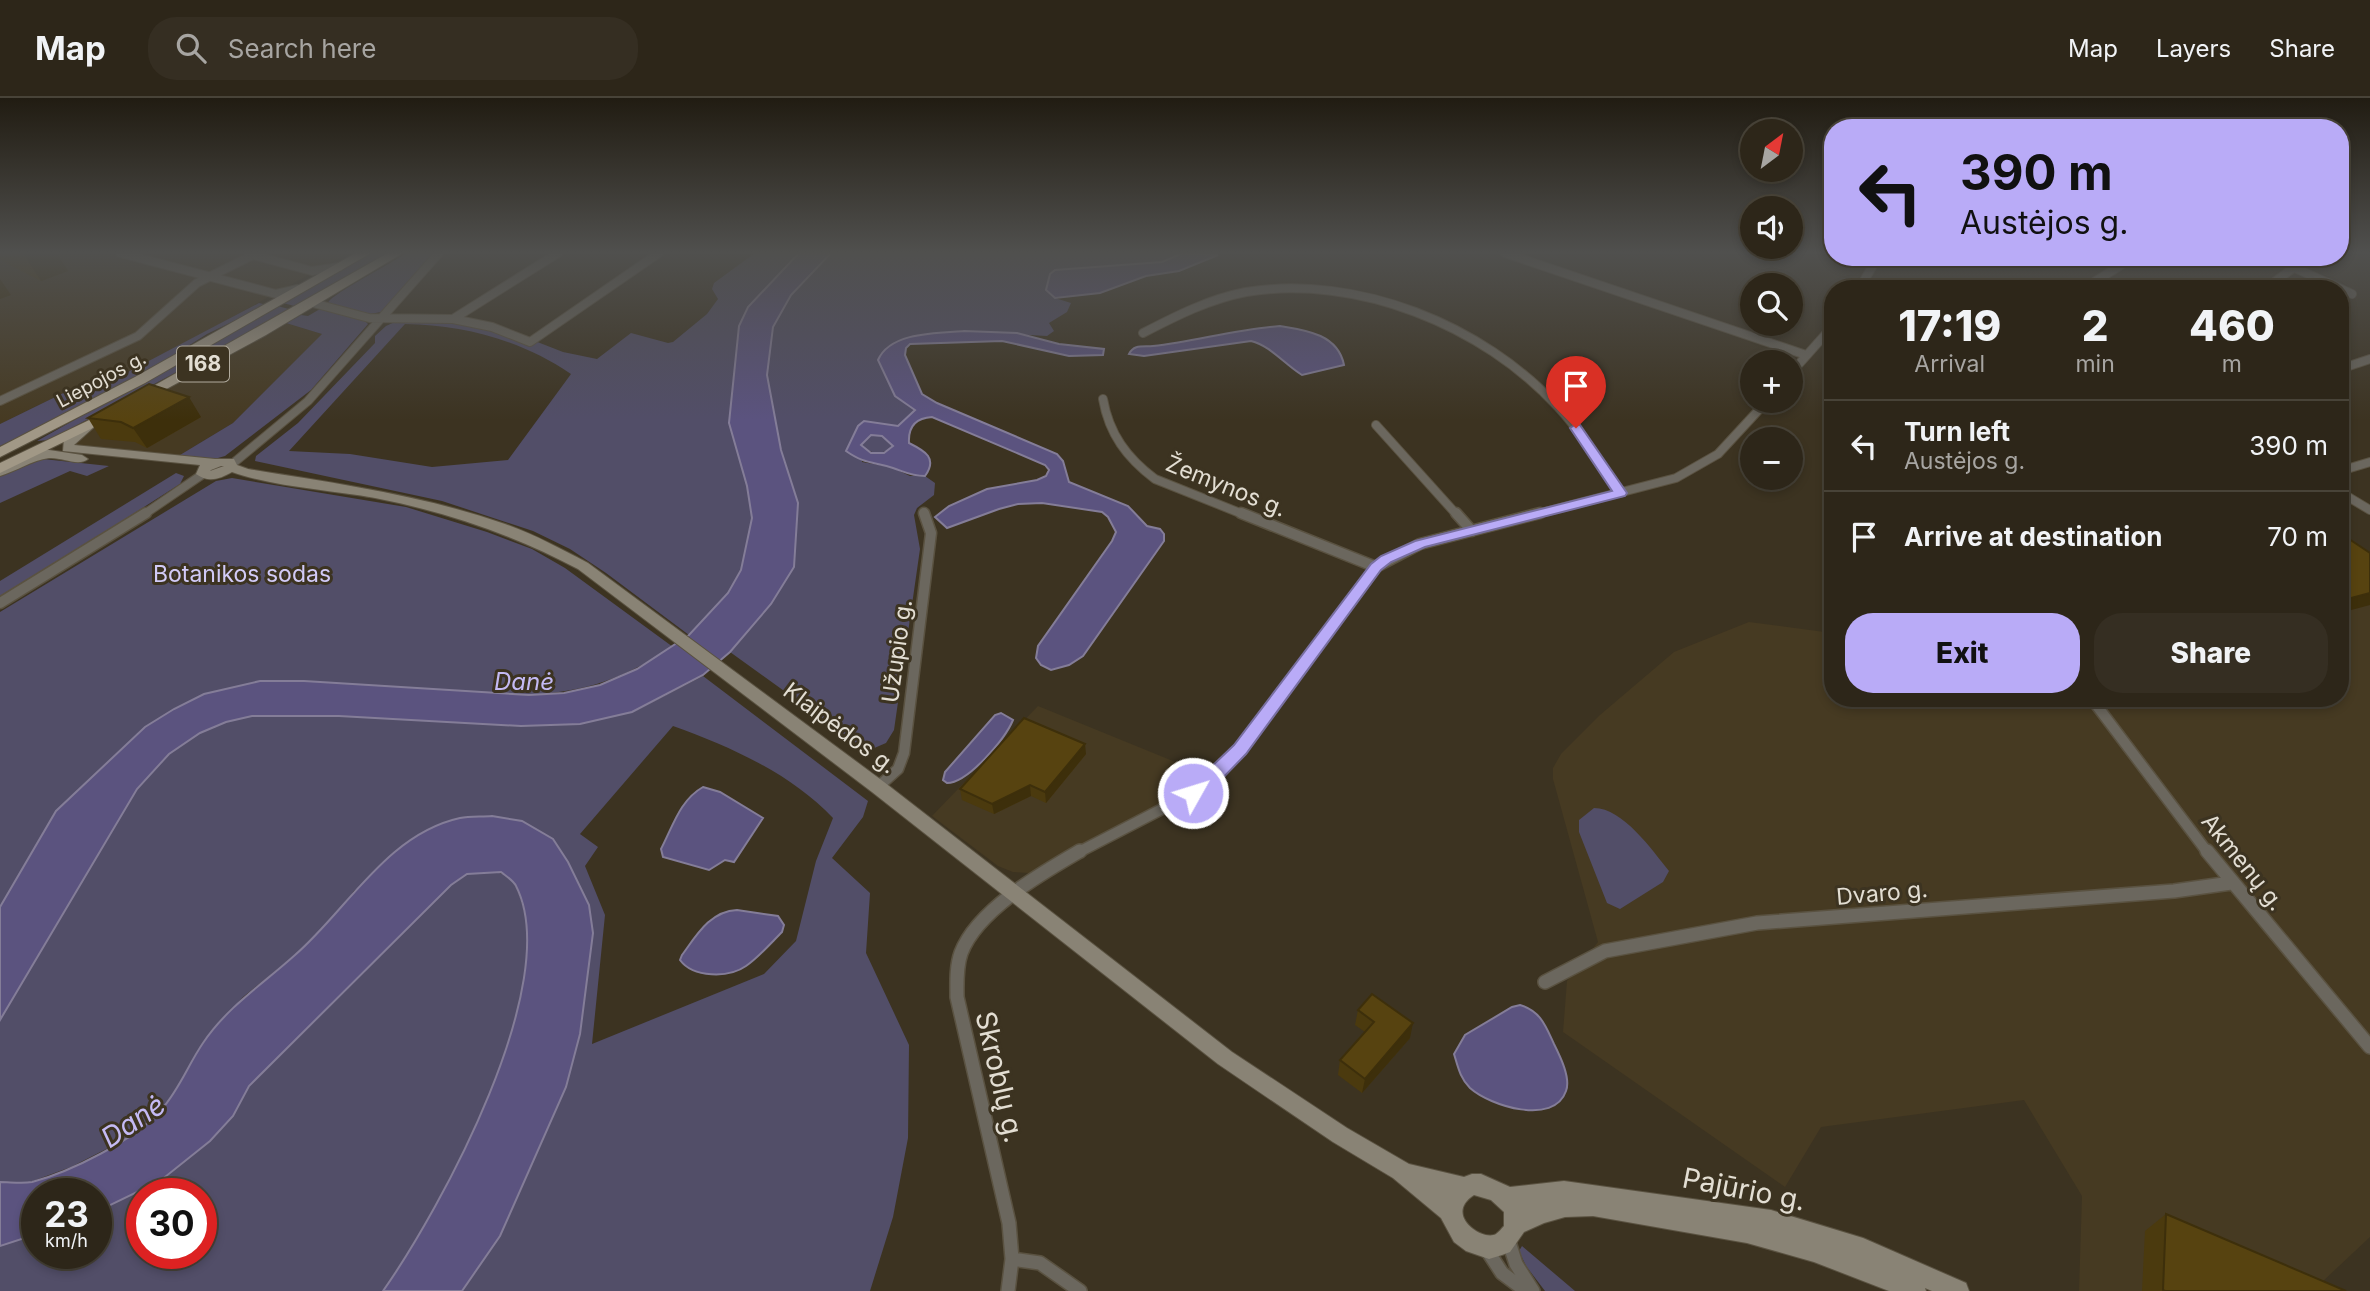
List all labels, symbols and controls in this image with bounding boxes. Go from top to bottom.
search box [148,17,638,80]
text: Map [35,28,106,68]
icon: search [172,29,210,67]
text: Search here [228,33,376,64]
text: Map [2068,34,2118,63]
text: Layers [2156,34,2231,63]
text: Share [2269,34,2335,63]
north arrow [1740,119,1802,182]
map controls [1740,119,1803,490]
text: 390 m [1960,143,2113,202]
icon: left [1845,147,1936,238]
button: sound [1740,196,1803,259]
text: Austėjos g. [1960,203,2128,242]
button: search [1740,273,1803,336]
text: 17:19 [1898,300,2001,351]
text: 2 [2082,300,2108,351]
text: 460 [2189,300,2275,351]
street label: Liepojos g. [53,346,150,413]
road number: 168 [177,346,229,382]
button: + [1740,350,1803,413]
text: Arrival [1914,350,1985,378]
text: min [2075,350,2115,378]
text: m [2222,350,2242,378]
pin [1546,356,1606,428]
icon: arrive [1557,367,1595,405]
text: Turn left [1904,416,2010,447]
button: − [1740,427,1803,490]
icon: left [1845,427,1883,465]
text: 390 m [2249,430,2328,461]
text: Austėjos g. [1904,447,2025,475]
street label: Žemynos g. [1162,449,1290,523]
icon: arrive [1845,518,1883,556]
text: Arrive at destination [1904,521,2163,552]
text: 70 m [2267,521,2328,552]
park label: Botanikos sodas [153,560,331,588]
street label: Užupio g. [876,598,918,704]
button: Exit [1845,613,2080,693]
button: Share [2094,613,2328,693]
water label: Danė [494,667,554,696]
street label: Klaipėdos g. [778,676,902,780]
position arrow [1156,756,1230,830]
street label: Akmenų g. [2195,808,2291,916]
street label: Dvaro g. [1835,875,1929,911]
street label: Skroblų g. [968,1008,1032,1146]
water label: Danė [94,1087,172,1155]
street label: Pajūrio g. [1680,1160,1808,1218]
speed limit sign: 30 [126,1178,217,1269]
text: 23 [44,1193,89,1235]
text: km/h [45,1230,88,1251]

